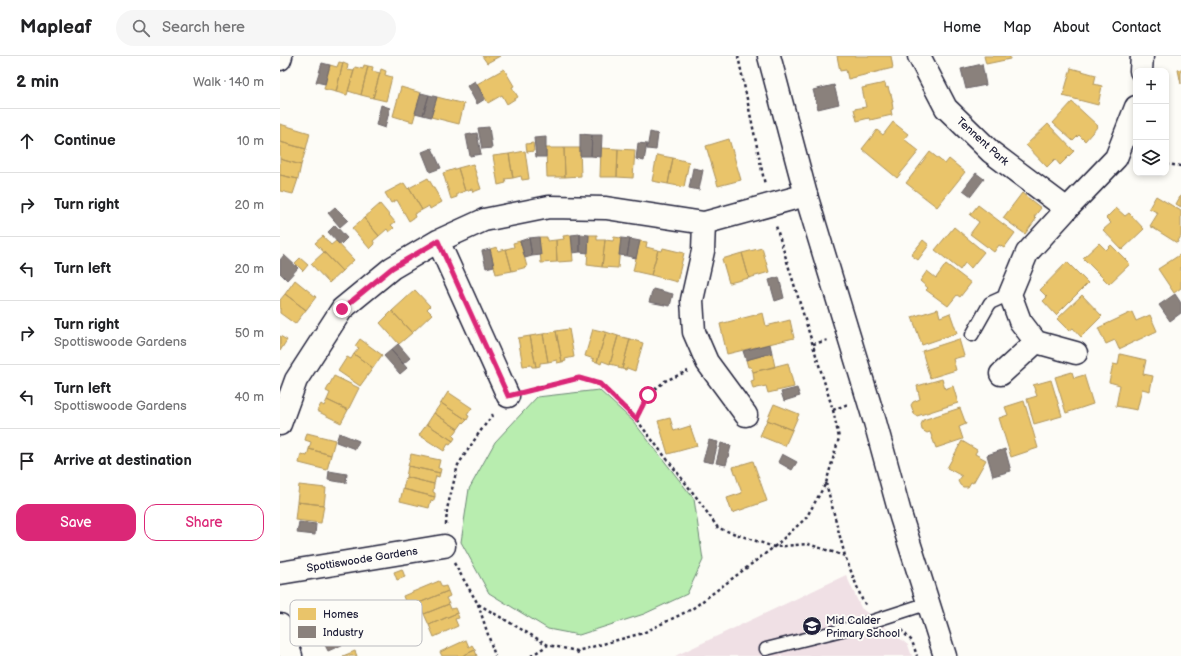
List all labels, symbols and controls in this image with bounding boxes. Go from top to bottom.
search box [116,10,396,46]
text: Mapleaf [20,16,92,39]
icon: search [130,17,152,39]
text: Search here [162,18,245,37]
text: Home [943,19,981,36]
text: Map [1003,19,1031,36]
text: About [1053,19,1090,36]
text: Contact [1112,19,1161,36]
map controls [1133,68,1169,176]
button: + [1133,68,1169,104]
text: 2 min [16,72,59,92]
text: Walk · 140 m [193,74,264,90]
button: − [1133,104,1169,140]
street label: Tennent Park [954,115,1012,169]
icon: ahead [16,130,38,152]
text: Continue [54,131,116,150]
text: 10 m [237,133,264,149]
button: layers [1133,140,1169,176]
icon: right [16,194,38,216]
text: Turn right [54,195,119,214]
text: 20 m [234,197,264,213]
icon: left [16,258,38,280]
text: Turn left [54,259,111,278]
text: 20 m [234,261,264,277]
route end [333,300,351,318]
text: Turn right [54,315,119,334]
icon: right [16,322,38,344]
text: 50 m [235,325,264,341]
text: Spottiswoode Gardens [54,334,187,350]
text: Turn left [54,379,111,398]
icon: left [16,386,38,408]
route start [639,386,657,404]
text: 40 m [234,389,264,405]
text: Spottiswoode Gardens [54,398,187,414]
icon: arrive [16,450,38,472]
text: Arrive at destination [54,451,192,470]
button: Save [16,504,136,541]
button: Share [144,504,264,541]
street label: Spottiswoode Gardens [306,544,419,575]
legend [290,600,422,646]
text: Homes [323,608,359,621]
place label: Mid Calder Primary School [826,614,900,640]
school or university icon: Mid Calder Primary School [801,615,823,637]
text: Industry [323,626,363,639]

